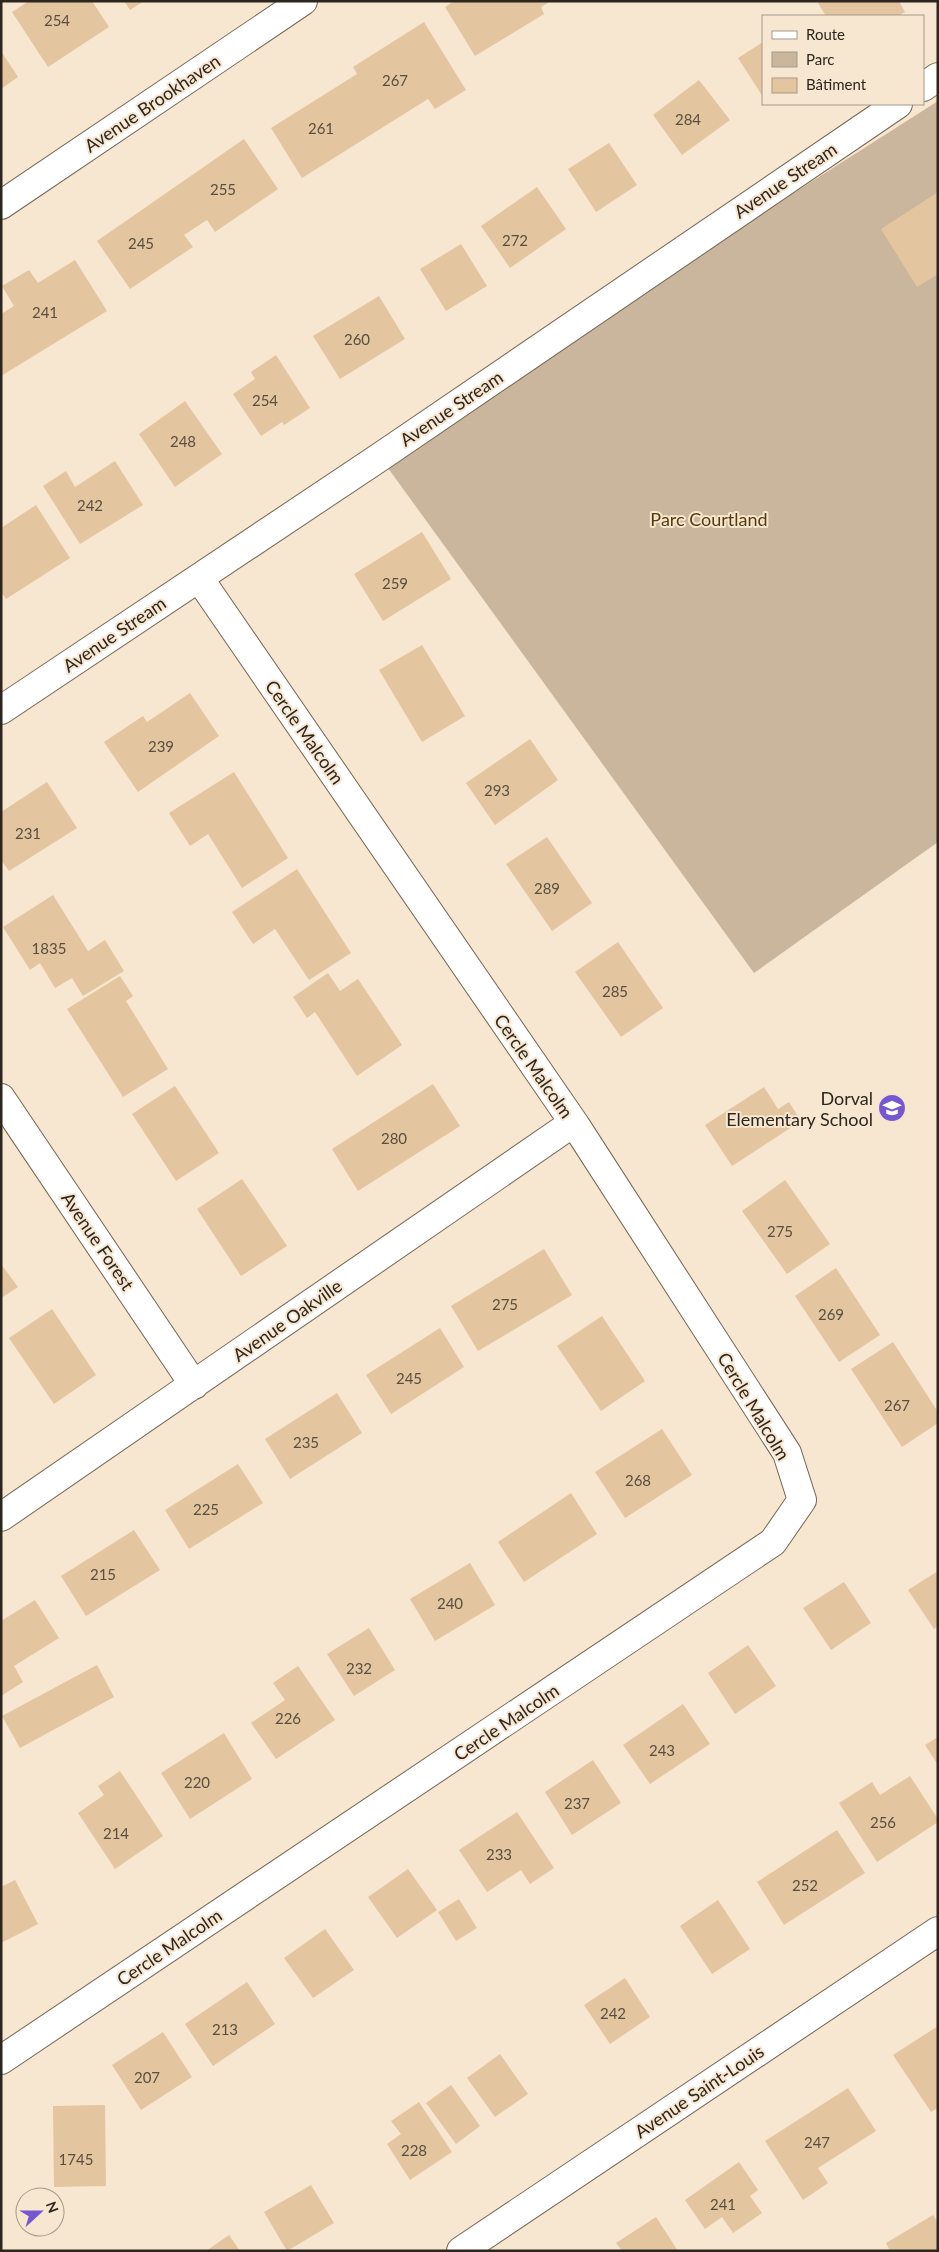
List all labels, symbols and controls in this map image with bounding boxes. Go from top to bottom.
house number: 254 [44,11,70,29]
legend [762,15,924,105]
text: Route [806,25,845,43]
street label: Avenue Brookhaven [80,49,224,157]
text: Parc [806,50,835,68]
house number: 267 [382,71,408,89]
text: Bâtiment [806,75,867,93]
house number: 284 [675,110,701,128]
house number: 261 [308,119,334,137]
street label: Avenue Stream [729,137,841,223]
house number: 255 [210,180,236,198]
house number: 272 [502,231,528,249]
house number: 245 [128,234,154,252]
house number: 241 [32,303,58,321]
house number: 260 [344,330,370,348]
street label: Avenue Stream [395,365,507,451]
house number: 254 [252,391,278,409]
house number: 248 [170,432,196,450]
house number: 242 [77,496,103,514]
park label: Parc Courtland [650,508,768,530]
house number: 259 [382,574,408,592]
street label: Avenue Stream [58,591,170,677]
street label: Cercle Malcolm [261,676,349,788]
house number: 239 [148,737,174,755]
house number: 293 [484,781,510,799]
house number: 231 [15,824,41,842]
house number: 289 [534,879,560,897]
house number: 1835 [32,939,66,957]
house number: 285 [602,982,628,1000]
street label: Cercle Malcolm [490,1010,578,1122]
place label: Dorval Elementary School [726,1087,873,1130]
school or university icon: Dorval Elementary School [877,1093,907,1123]
house number: 280 [381,1129,407,1147]
street label: Avenue Forest [57,1188,139,1295]
house number: 275 [767,1222,793,1240]
street label: Avenue Oakville [228,1274,346,1366]
house number: 275 [492,1295,518,1313]
house number: 269 [818,1305,844,1323]
street label: Cercle Malcolm [713,1348,795,1464]
house number: 245 [396,1369,422,1387]
house number: 267 [884,1396,910,1414]
house number: 235 [293,1433,319,1451]
house number: 268 [625,1471,651,1489]
house number: 225 [193,1500,219,1518]
house number: 215 [90,1565,116,1583]
house number: 240 [437,1594,463,1612]
house number: 232 [346,1659,372,1677]
street label: Cercle Malcolm [449,1679,563,1765]
house number: 226 [275,1709,301,1727]
house number: 243 [649,1741,675,1759]
house number: 220 [184,1773,210,1791]
house number: 237 [564,1794,590,1812]
house number: 256 [870,1813,896,1831]
house number: 214 [103,1824,129,1842]
house number: 233 [486,1845,512,1863]
house number: 252 [792,1876,818,1894]
street label: Cercle Malcolm [112,1904,226,1990]
house number: 242 [600,2004,626,2022]
house number: 213 [212,2020,238,2038]
street label: Avenue Saint-Louis [630,2040,768,2142]
house number: 207 [134,2068,160,2086]
house number: 247 [804,2133,830,2151]
house number: 228 [401,2141,427,2159]
house number: 1745 [59,2150,93,2168]
north arrow [15,2187,65,2237]
house number: 241 [710,2195,736,2213]
text: N [43,2199,62,2215]

